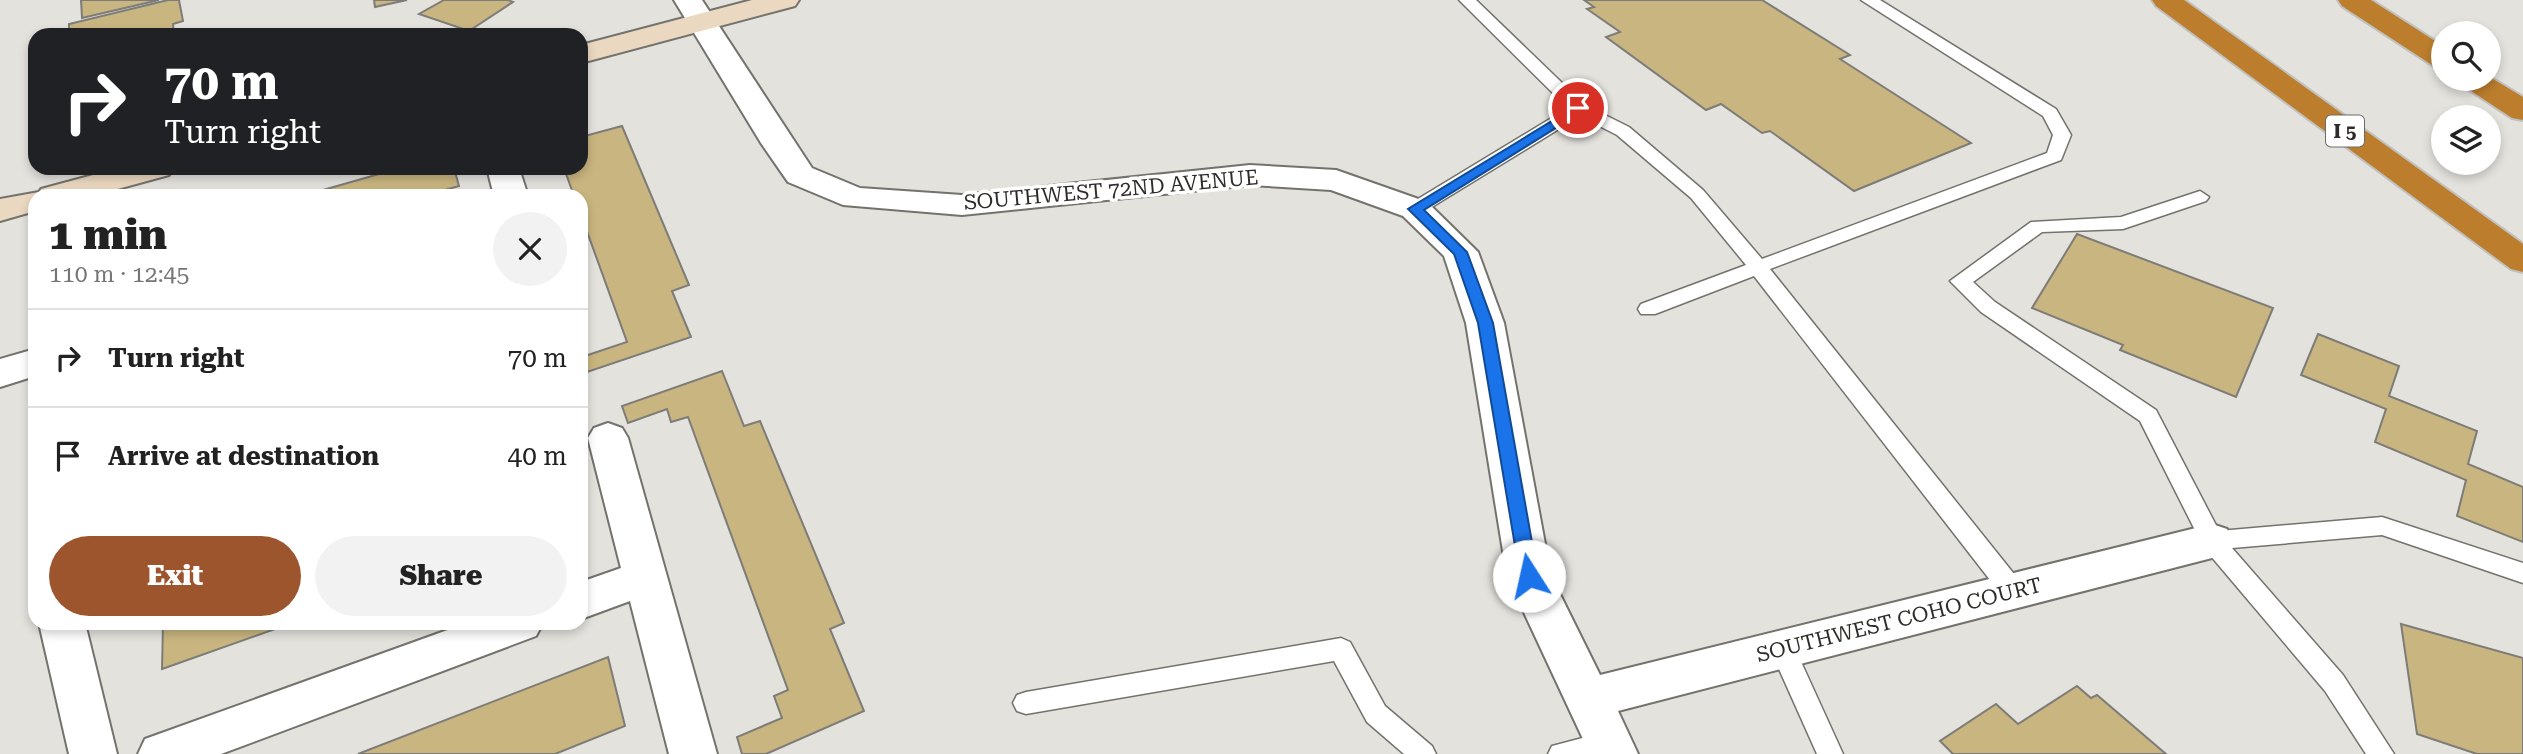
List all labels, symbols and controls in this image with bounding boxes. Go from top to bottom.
map controls [2431,21,2501,175]
button: search [2431,21,2501,91]
text: 70 m [164,54,279,111]
icon: right [49,56,140,147]
pin [1548,78,1608,138]
icon: arrive [1559,89,1597,127]
button: layers [2431,105,2501,175]
text: Turn right [164,113,321,151]
road number: I 5 [2326,116,2364,146]
street label: SOUTHWEST 72ND AVENUE [963,165,1259,215]
text: 1 min [49,210,167,259]
button: close [493,212,567,286]
text: 110 m · 12:45 [49,261,189,288]
icon: right [49,339,87,377]
text: Turn right [108,343,244,373]
text: 70 m [508,343,567,373]
icon: arrive [49,437,87,475]
text: Arrive at destination [108,441,379,471]
text: 40 m [508,441,567,471]
button: Exit [49,536,301,616]
button: Share [315,536,567,616]
position arrow [1492,539,1566,613]
street label: SOUTHWEST COHO COURT [1754,573,2044,667]

